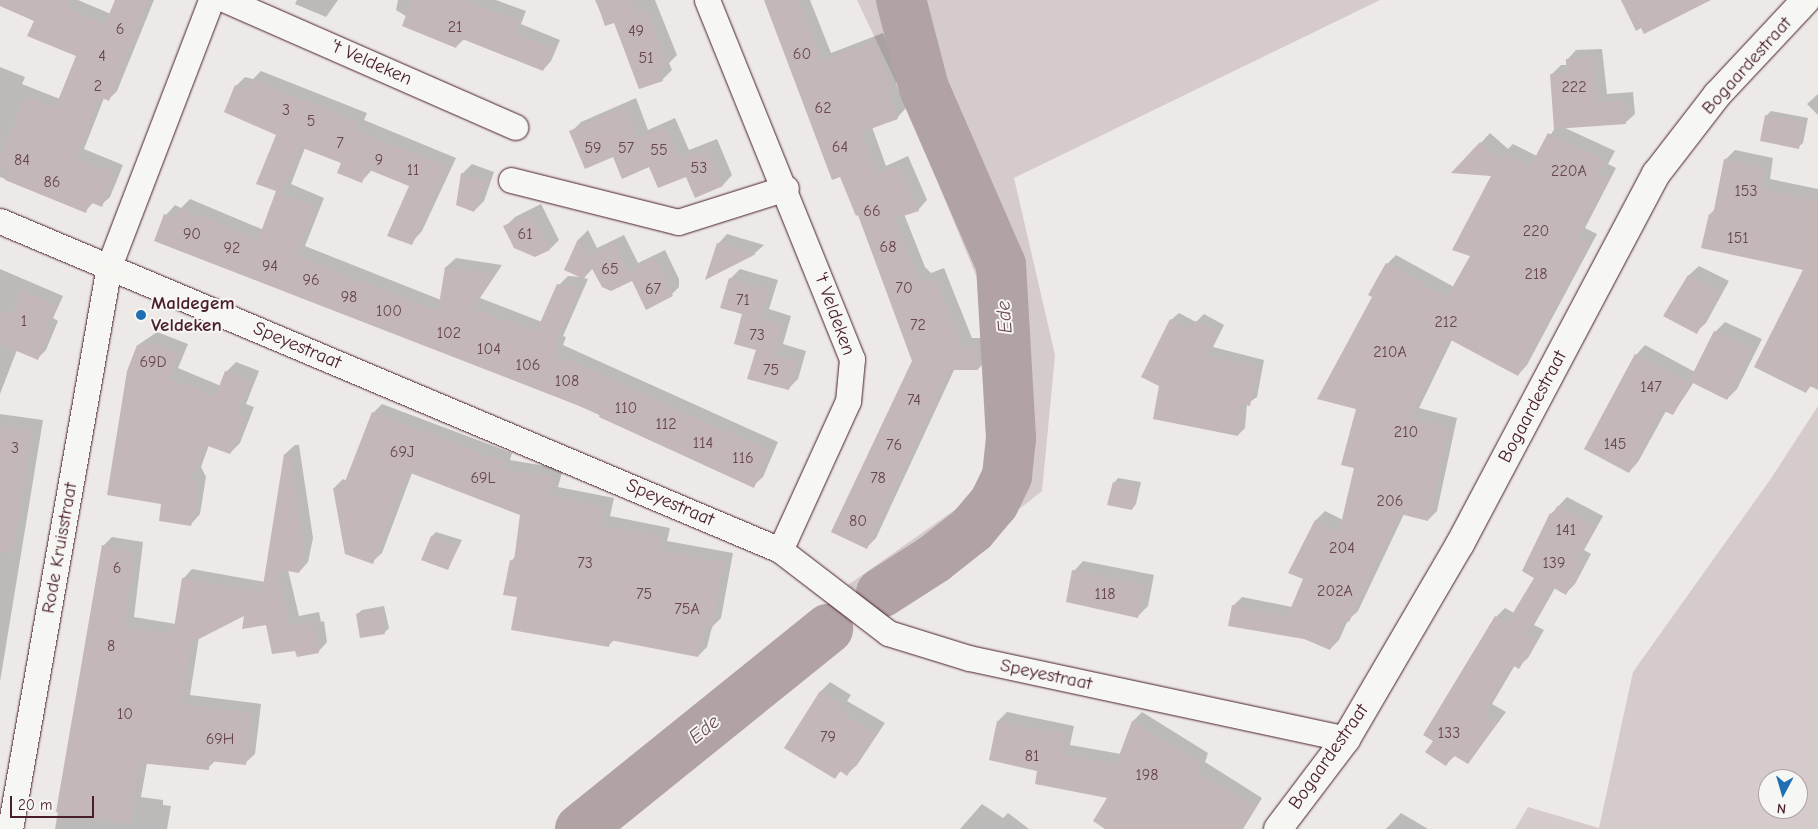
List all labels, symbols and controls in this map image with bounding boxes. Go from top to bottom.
street label: Bogaardestraat [1697,12,1797,120]
house number: 21 [448,17,462,37]
house number: 6 [116,19,124,39]
house number: 49 [628,21,644,41]
street label: 't Veldeken [327,35,415,91]
house number: 60 [793,44,811,64]
house number: 4 [98,46,106,66]
house number: 51 [638,48,654,68]
house number: 2 [94,76,102,96]
house number: 222 [1561,77,1587,97]
house number: 62 [814,98,832,118]
house number: 3 [282,100,290,120]
house number: 5 [307,111,315,131]
house number: 7 [336,133,344,153]
house number: 64 [832,137,848,157]
house number: 59 [584,138,602,158]
house number: 57 [618,138,634,158]
house number: 55 [650,140,668,160]
house number: 84 [14,150,30,170]
house number: 9 [375,150,383,170]
house number: 53 [691,158,707,178]
house number: 11 [407,160,419,180]
house number: 220A [1551,161,1587,181]
house number: 86 [44,172,60,192]
house number: 153 [1734,181,1758,201]
house number: 66 [863,201,881,221]
house number: 220 [1523,221,1549,241]
house number: 90 [183,224,201,244]
house number: 61 [517,224,533,244]
house number: 151 [1727,228,1749,248]
house number: 68 [880,237,896,257]
house number: 92 [224,238,240,258]
house number: 94 [262,256,278,276]
house number: 65 [601,259,619,279]
house number: 218 [1525,264,1547,284]
street label: 't Veldeken [808,269,860,359]
house number: 96 [302,270,320,290]
house number: 70 [895,278,913,298]
house number: 67 [645,279,661,299]
house number: 98 [341,287,357,307]
house number: 71 [736,290,750,310]
place label: Maldegem Veldeken [151,293,235,337]
water label: Ede [991,300,1017,334]
house number: 100 [376,301,402,321]
marker: Maldegem Veldeken [135,309,147,321]
house number: 1 [21,311,27,331]
house number: 212 [1434,312,1458,332]
house number: 72 [910,315,926,335]
street label: Speyestraat [250,317,344,375]
house number: 102 [437,323,461,343]
house number: 73 [749,325,765,345]
house number: 104 [477,339,501,359]
house number: 210A [1373,342,1407,362]
street label: Bogaardestraat [1494,347,1572,467]
house number: 69D [139,352,167,372]
house number: 106 [516,355,540,375]
house number: 75 [763,360,779,380]
house number: 108 [555,371,579,391]
house number: 147 [1640,377,1662,397]
house number: 74 [907,390,921,410]
house number: 110 [615,398,637,418]
house number: 112 [655,414,677,434]
house number: 210 [1394,422,1418,442]
house number: 114 [693,433,713,453]
house number: 145 [1604,434,1626,454]
house number: 76 [886,435,902,455]
house number: 3 [11,438,19,458]
house number: 69J [390,442,414,462]
house number: 116 [732,448,754,468]
house number: 69L [470,468,496,488]
house number: 78 [870,468,886,488]
street label: Speyestraat [623,474,717,532]
street label: Rode Kruisstraat [37,481,83,615]
house number: 206 [1377,491,1403,511]
house number: 80 [849,511,867,531]
house number: 141 [1556,520,1576,540]
house number: 204 [1329,538,1355,558]
house number: 73 [577,553,593,573]
house number: 139 [1543,553,1565,573]
house number: 6 [113,558,121,578]
house number: 202A [1317,581,1353,601]
house number: 75 [636,584,652,604]
house number: 118 [1095,584,1115,604]
house number: 75A [674,599,700,619]
house number: 8 [107,636,115,656]
street label: Speyestraat [998,654,1094,696]
street label: Bogaardestraat [1284,700,1374,814]
house number: 10 [117,704,133,724]
water label: Ede [684,709,724,749]
house number: 133 [1438,723,1460,743]
house number: 79 [820,727,836,747]
house number: 69H [206,729,234,749]
house number: 81 [1025,746,1039,766]
house number: 198 [1135,765,1159,785]
north arrow [1758,769,1808,819]
scale bar [12,786,96,818]
text: 20 m [18,796,52,814]
text: N [1776,799,1787,817]

